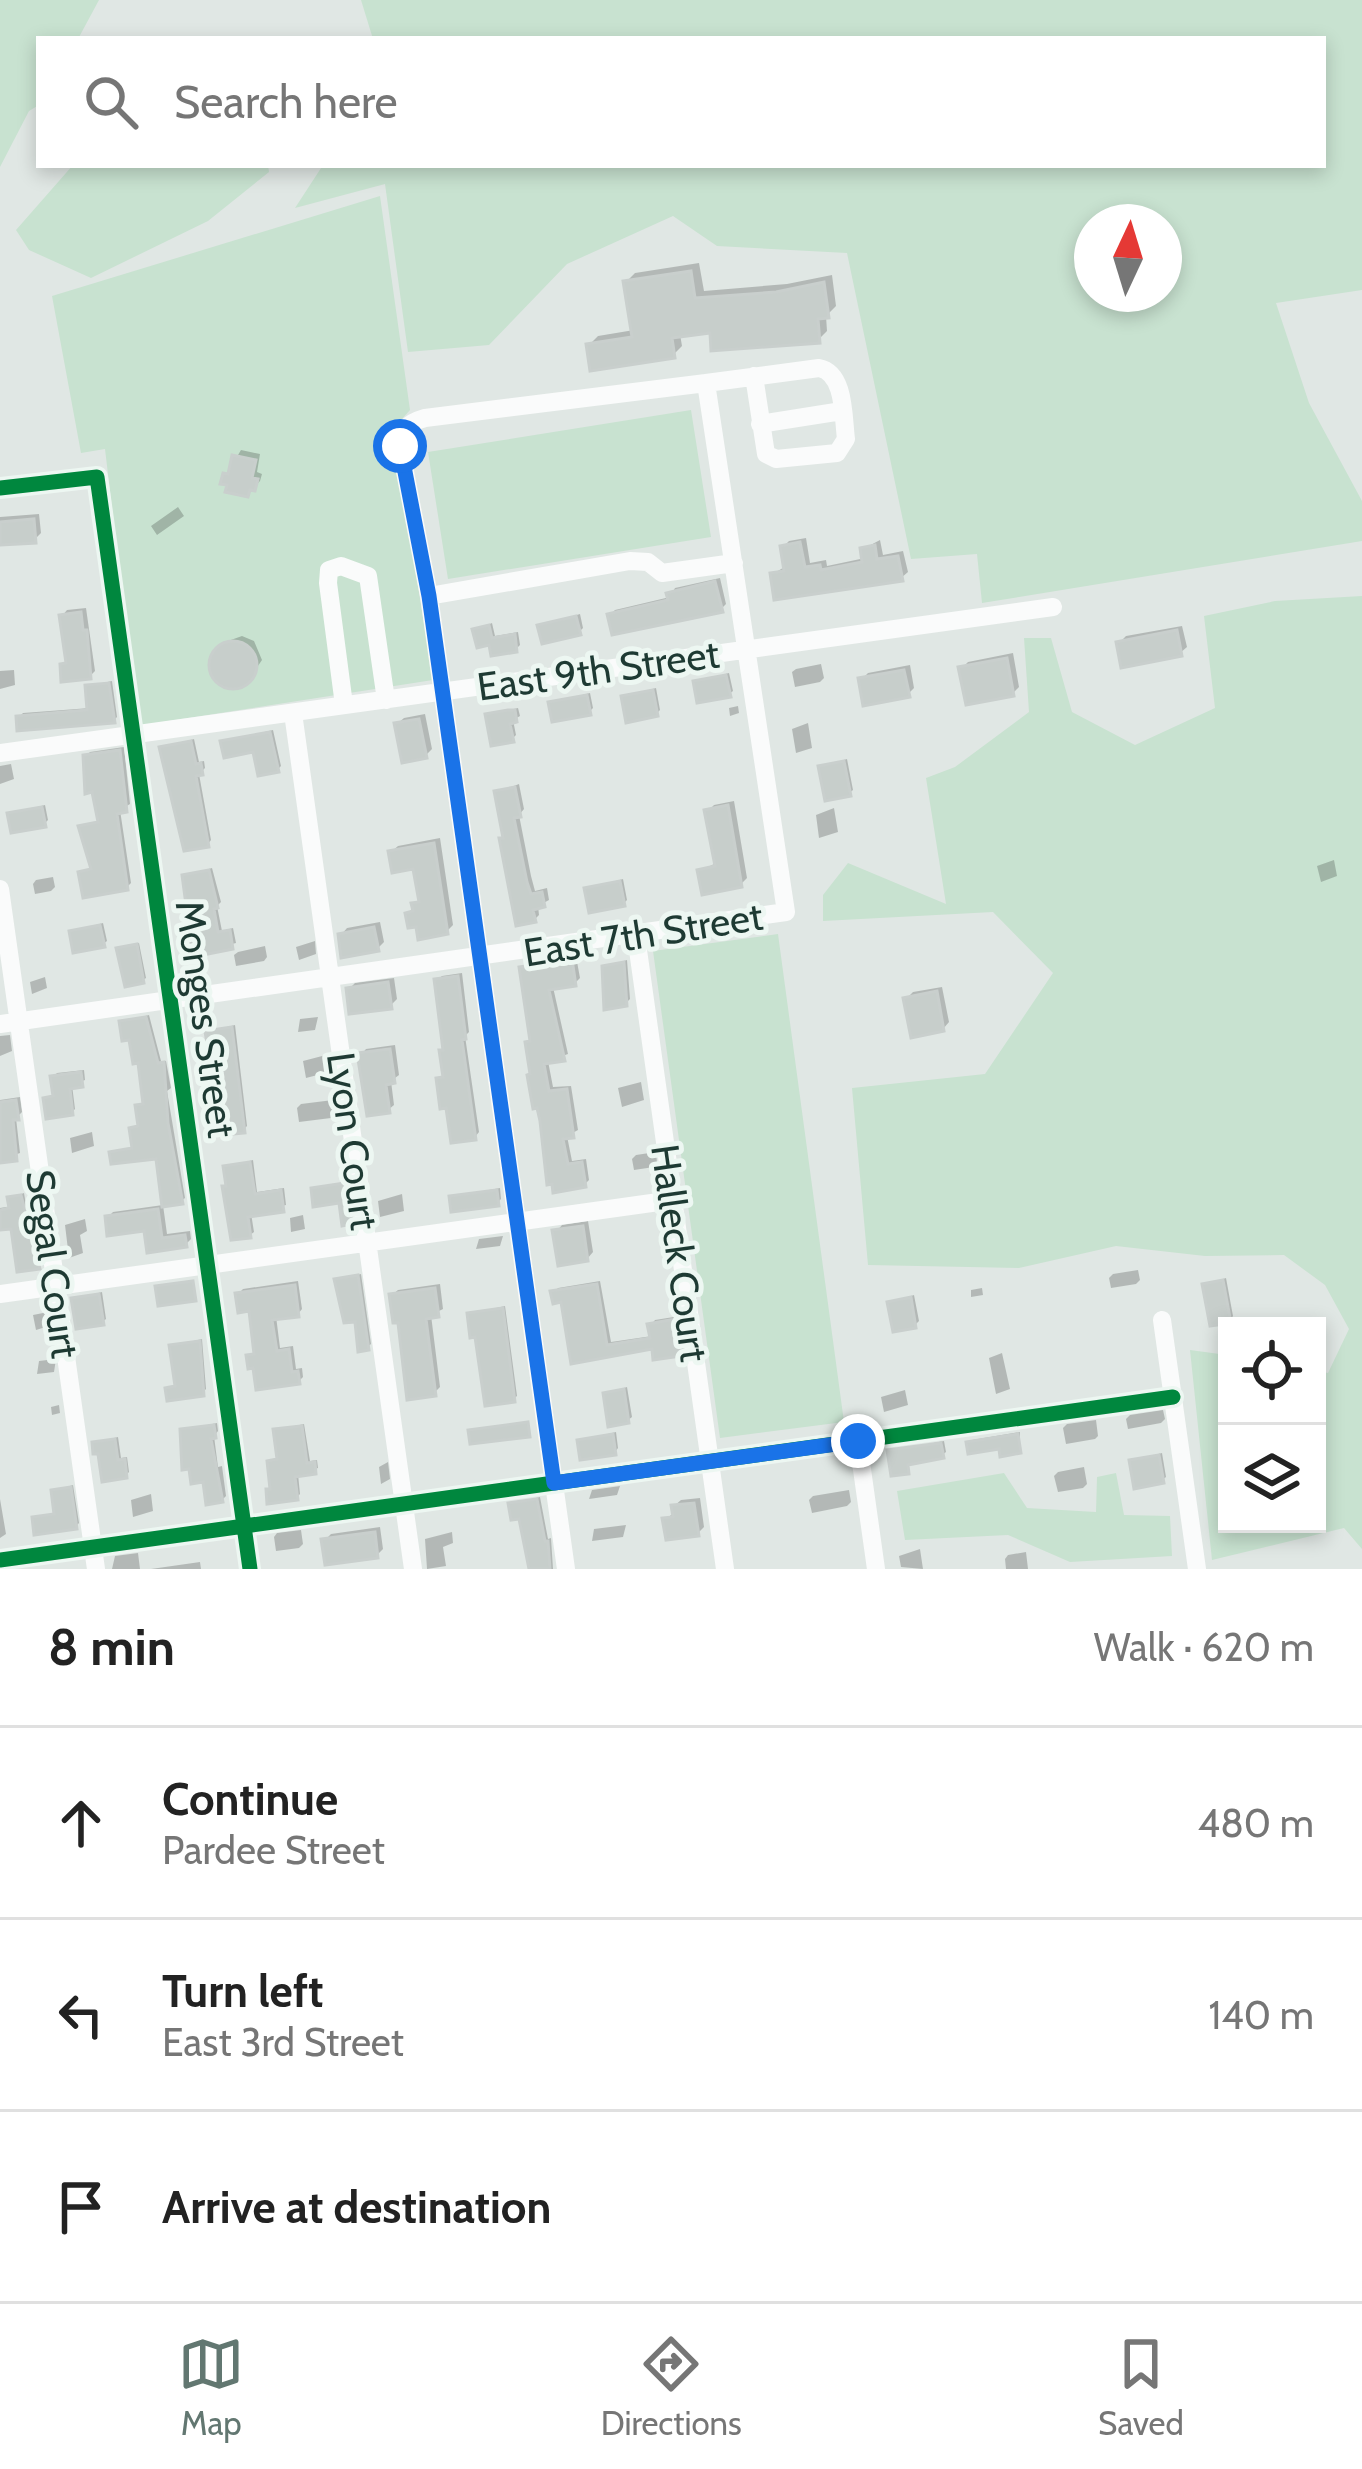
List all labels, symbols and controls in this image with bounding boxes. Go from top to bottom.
search box [36,36,1326,168]
icon: search [78,69,144,135]
text: Search here [174,75,398,129]
north arrow [1074,204,1182,312]
route start [373,419,427,473]
street label: East 9th Street [474,629,722,711]
street label: East 7th Street [520,891,766,977]
street label: Monges Street [166,897,246,1141]
street label: Lyon Court [317,1049,389,1233]
street label: Halleck Court [641,1141,719,1365]
street label: Segal Court [16,1167,90,1361]
map controls [1218,1317,1326,1533]
button: locate [1218,1317,1326,1425]
route end [831,1414,885,1468]
button: layers [1218,1425,1326,1533]
text: 8 min [48,1616,175,1678]
text: Walk · 620 m [1094,1623,1314,1671]
text: Continue [162,1772,338,1826]
icon: ahead [48,1790,114,1856]
text: 480 m [1198,1799,1314,1847]
text: Pardee Street [162,1826,385,1874]
text: Turn left [162,1964,324,2018]
icon: left [48,1982,114,2048]
text: 140 m [1209,1991,1314,2039]
text: East 3rd Street [162,2018,404,2066]
icon: arrive [48,2174,114,2240]
text: Arrive at destination [162,2180,551,2234]
tab: Map [178,2331,244,2443]
tab: Directions [601,2331,742,2443]
tab: Saved [1098,2331,1184,2443]

